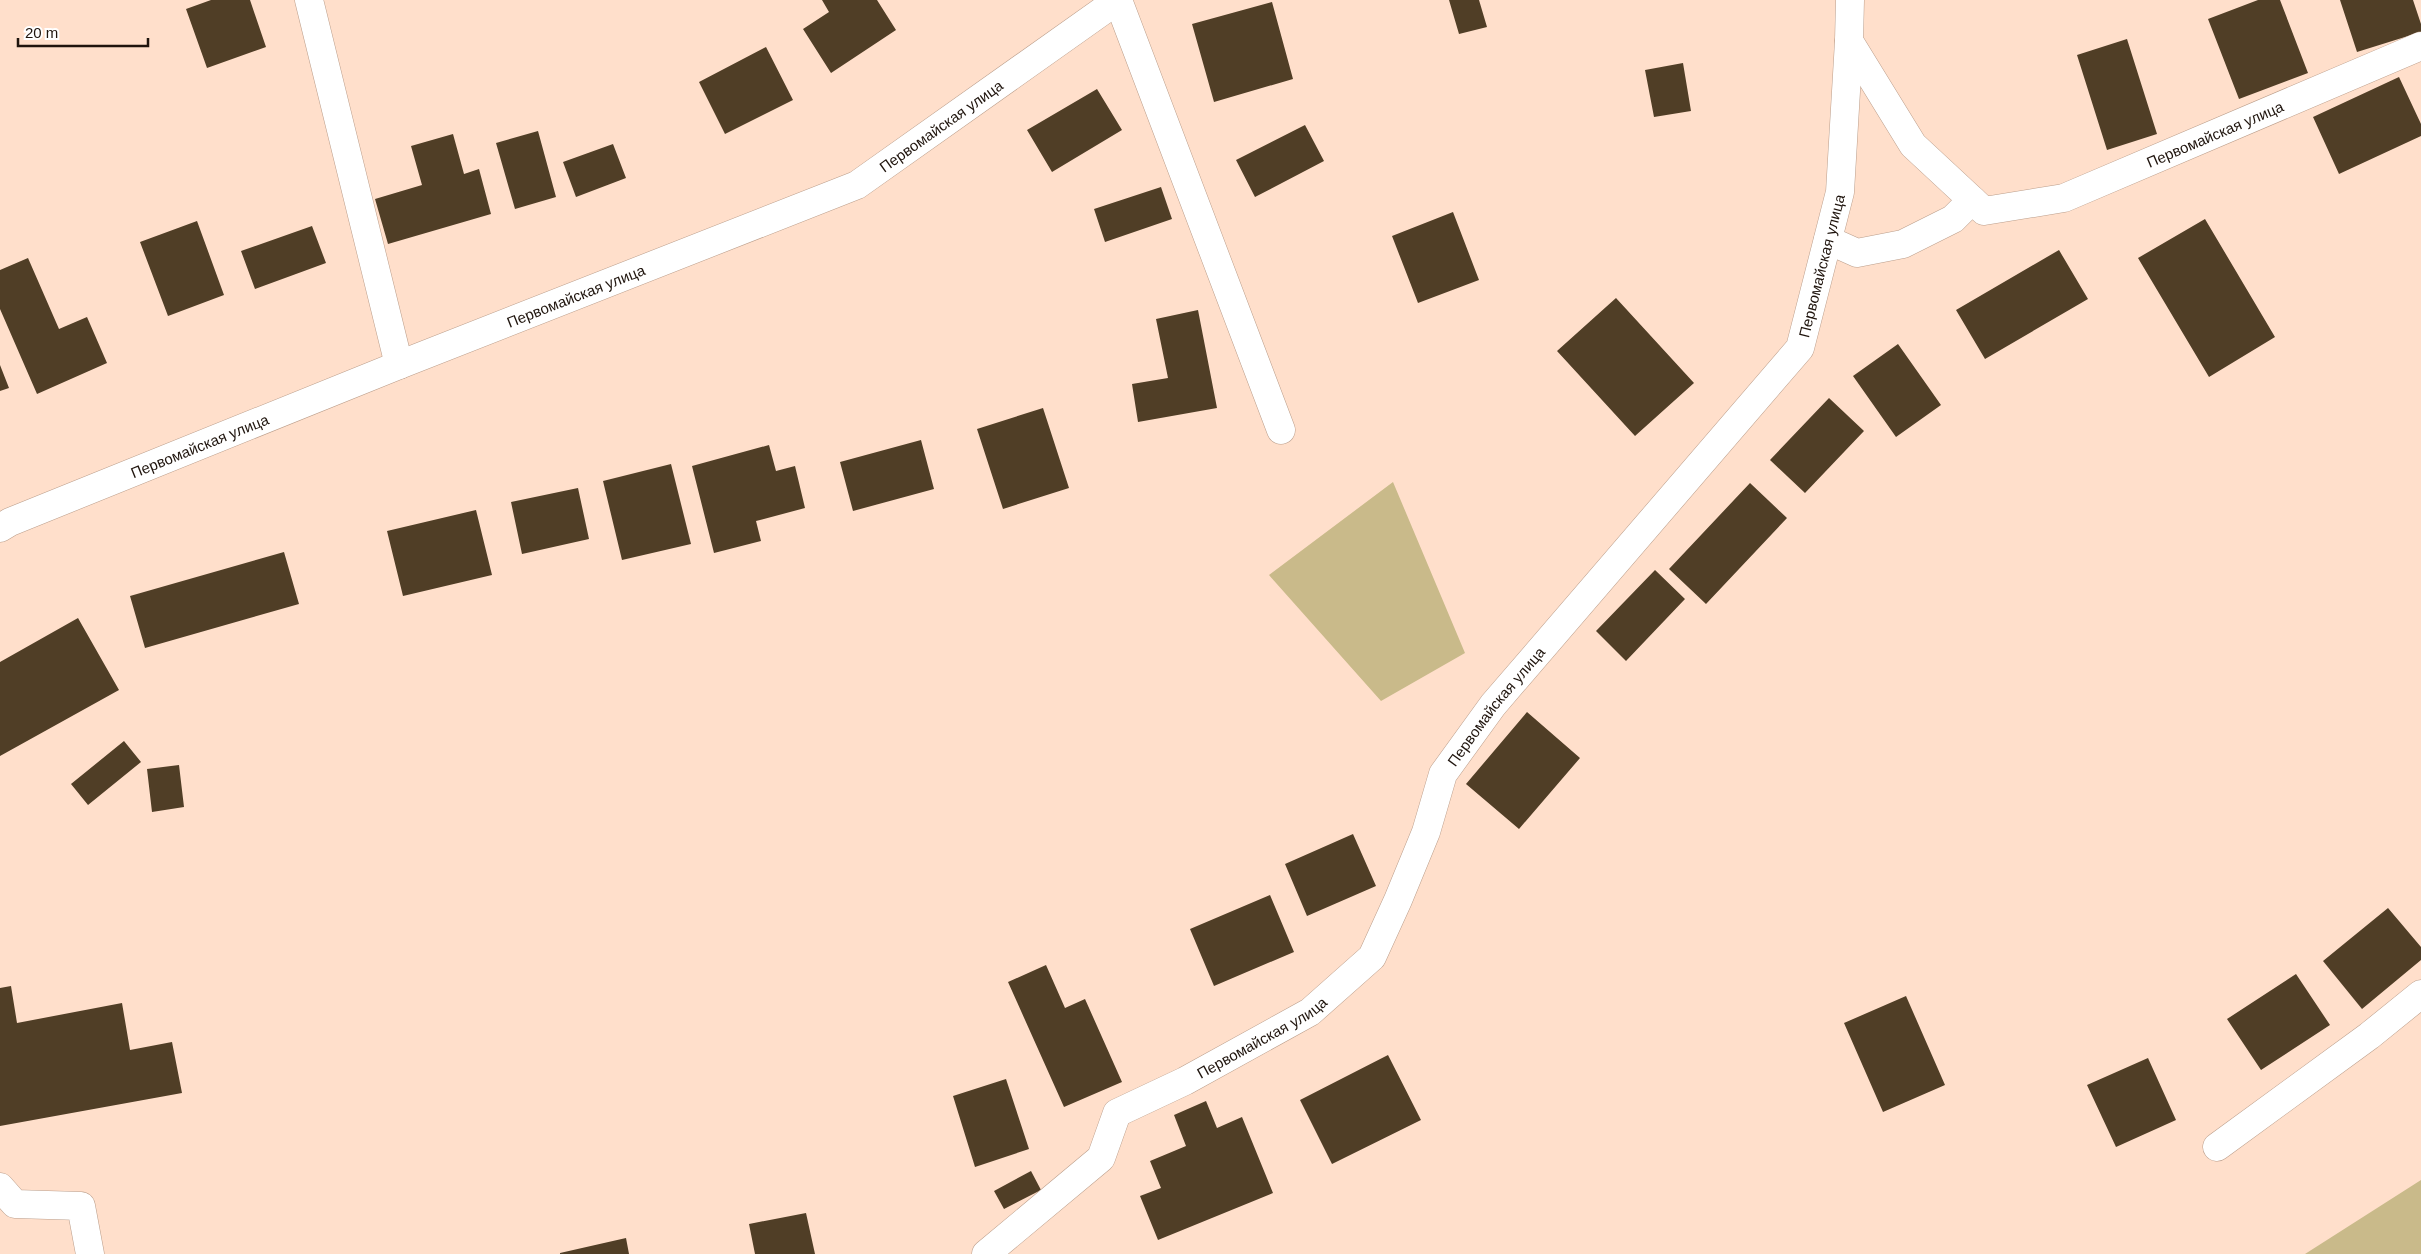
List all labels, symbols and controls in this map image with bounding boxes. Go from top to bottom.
scale bar [18,15,148,47]
text: 20 m [25,24,58,41]
street label: Первомайская улица [876,76,1006,175]
street label: Первомайская улица [2144,97,2286,170]
street label: Первомайская улица [1795,192,1848,339]
street label: Первомайская улица [504,261,648,330]
street label: Первомайская улица [128,410,271,481]
street label: Первомайская улица [1443,643,1548,769]
street label: Первомайская улица [1194,993,1330,1081]

